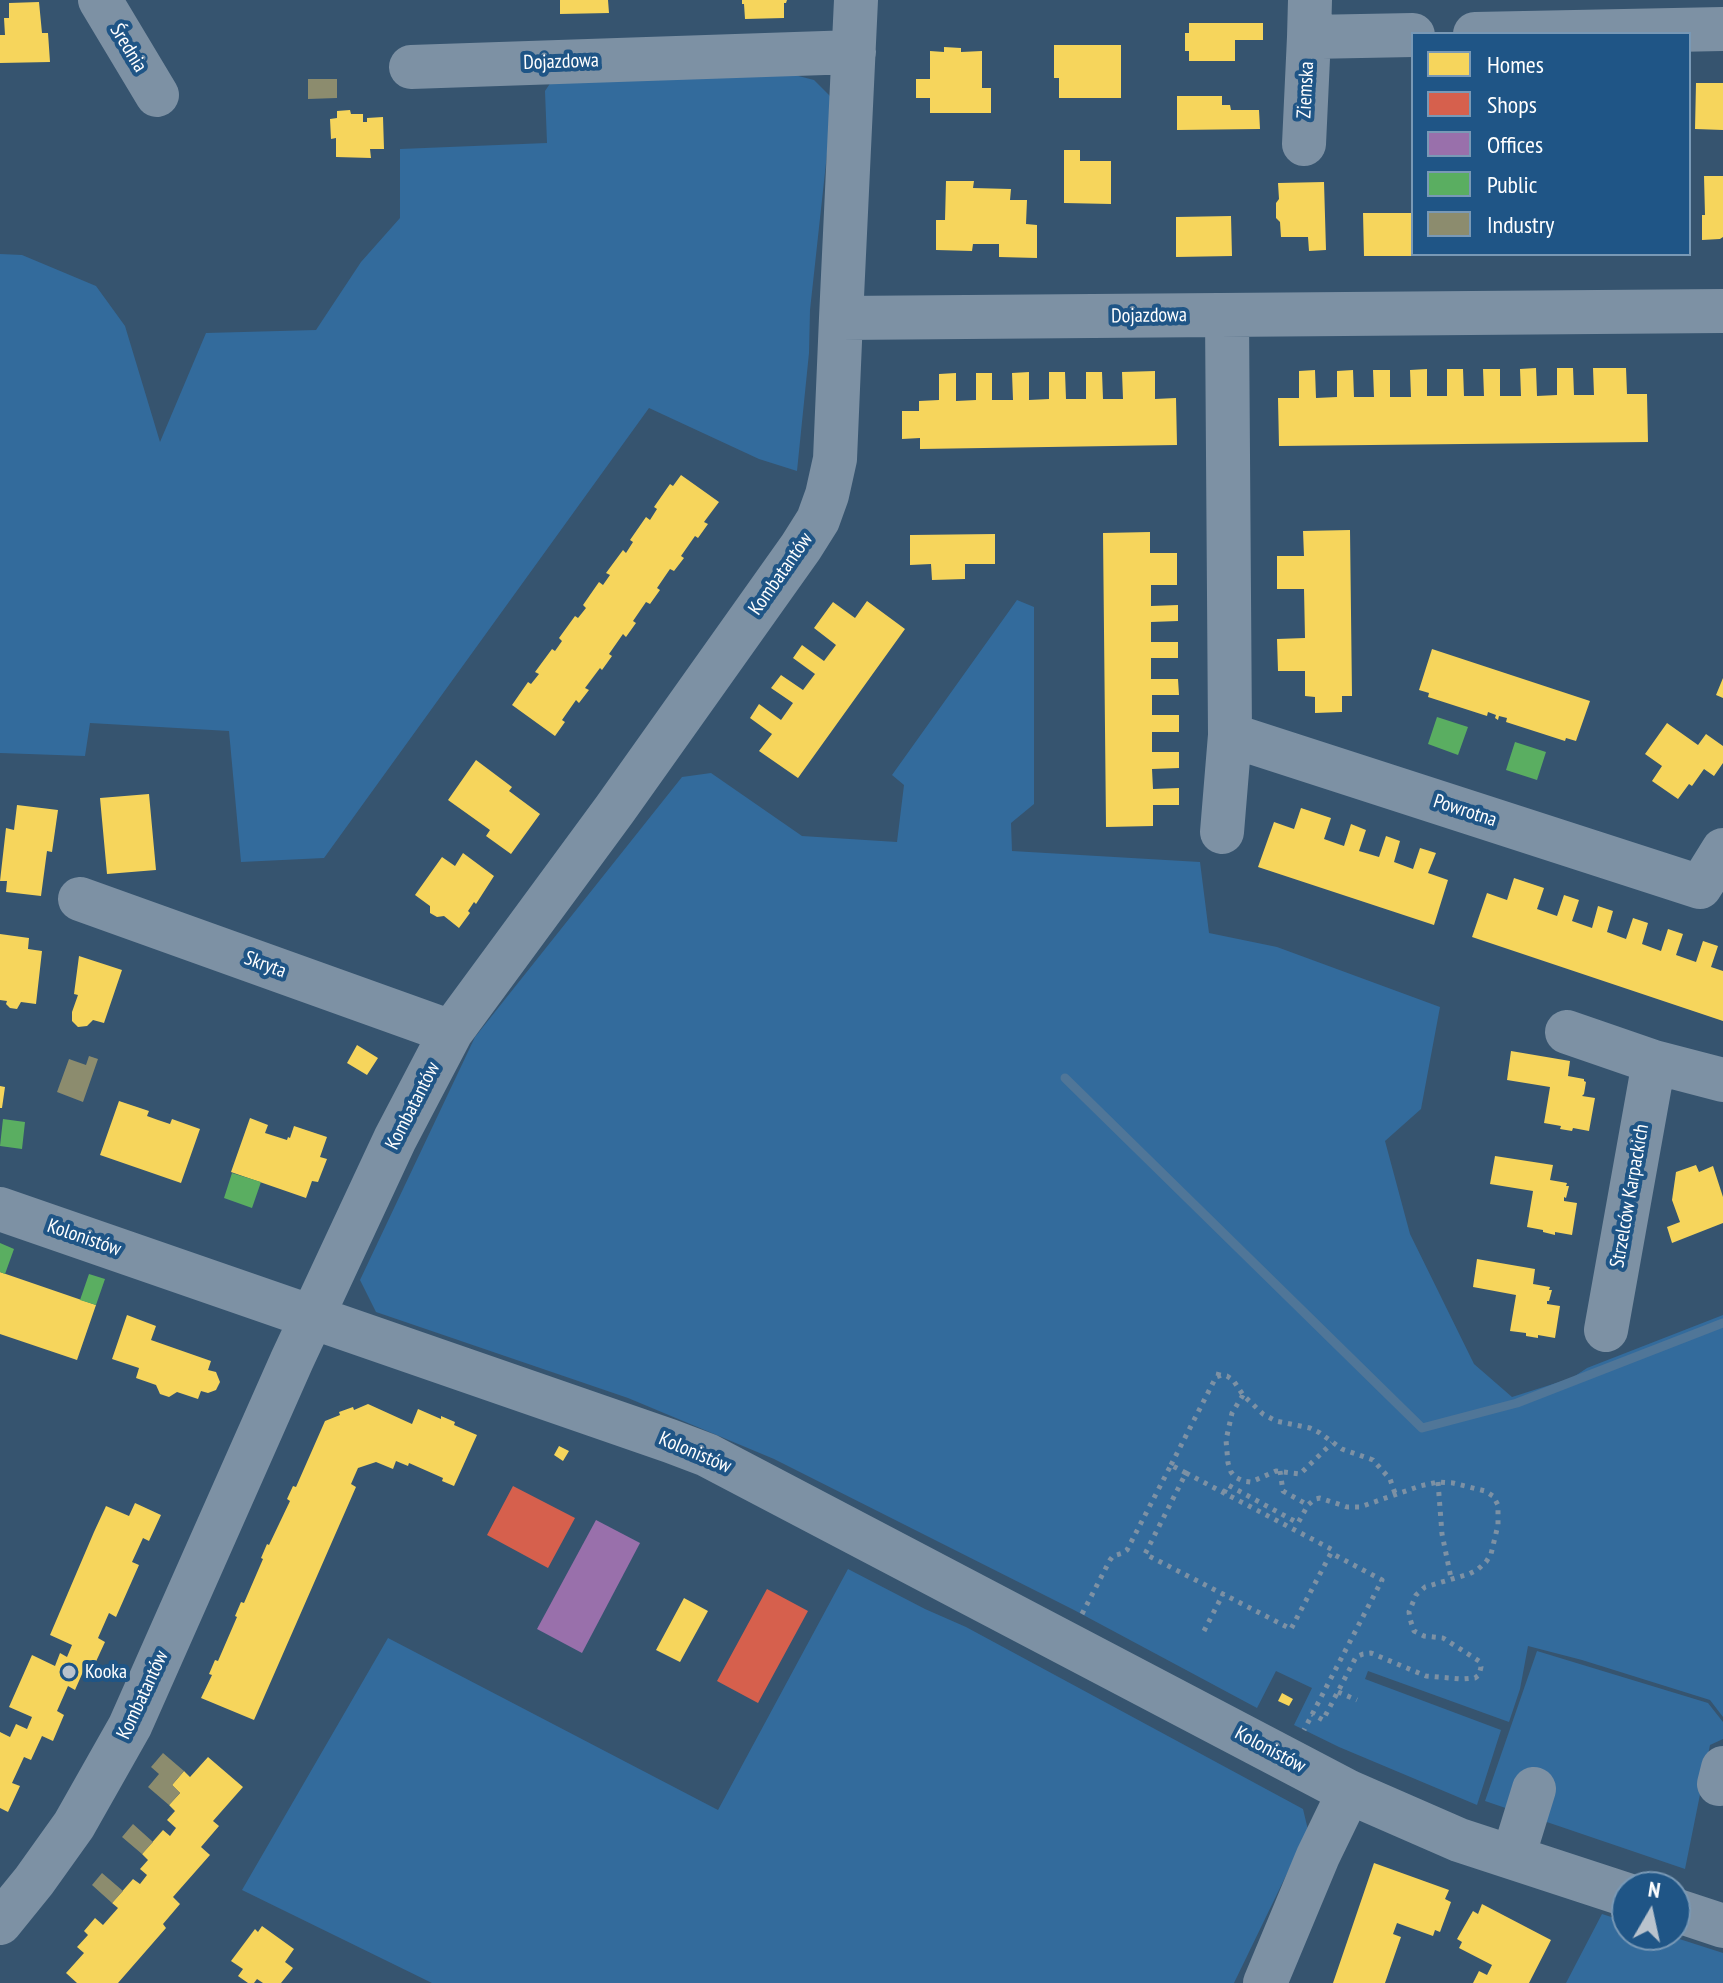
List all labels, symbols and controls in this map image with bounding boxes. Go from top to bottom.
street label: Średnia [104,19,152,77]
legend [1411,32,1691,256]
street label: Dojazdowa [523,49,599,75]
text: Homes [1487,49,1544,80]
street label: Ziemska [1293,61,1319,119]
text: Shops [1487,89,1537,120]
text: Offices [1487,129,1543,160]
text: Public [1487,169,1537,200]
text: Industry [1487,209,1554,240]
street label: Dojazdowa [1111,303,1187,329]
street label: Kombatantów [744,528,818,620]
street label: Powrotna [1430,790,1500,832]
street label: Skryta [241,946,289,984]
street label: Kombatantów [381,1058,445,1154]
street label: Strzelców Karpackich [1606,1122,1654,1270]
street label: Kolonistów [44,1214,124,1262]
street label: Kolonistów [655,1427,735,1479]
street label: Kombatantów [112,1647,174,1743]
place label: Kooka [85,1660,127,1684]
marker: Kooka [60,1663,78,1681]
street label: Kolonistów [1231,1721,1309,1779]
north arrow [1611,1871,1691,1951]
text: N [1646,1875,1662,1904]

